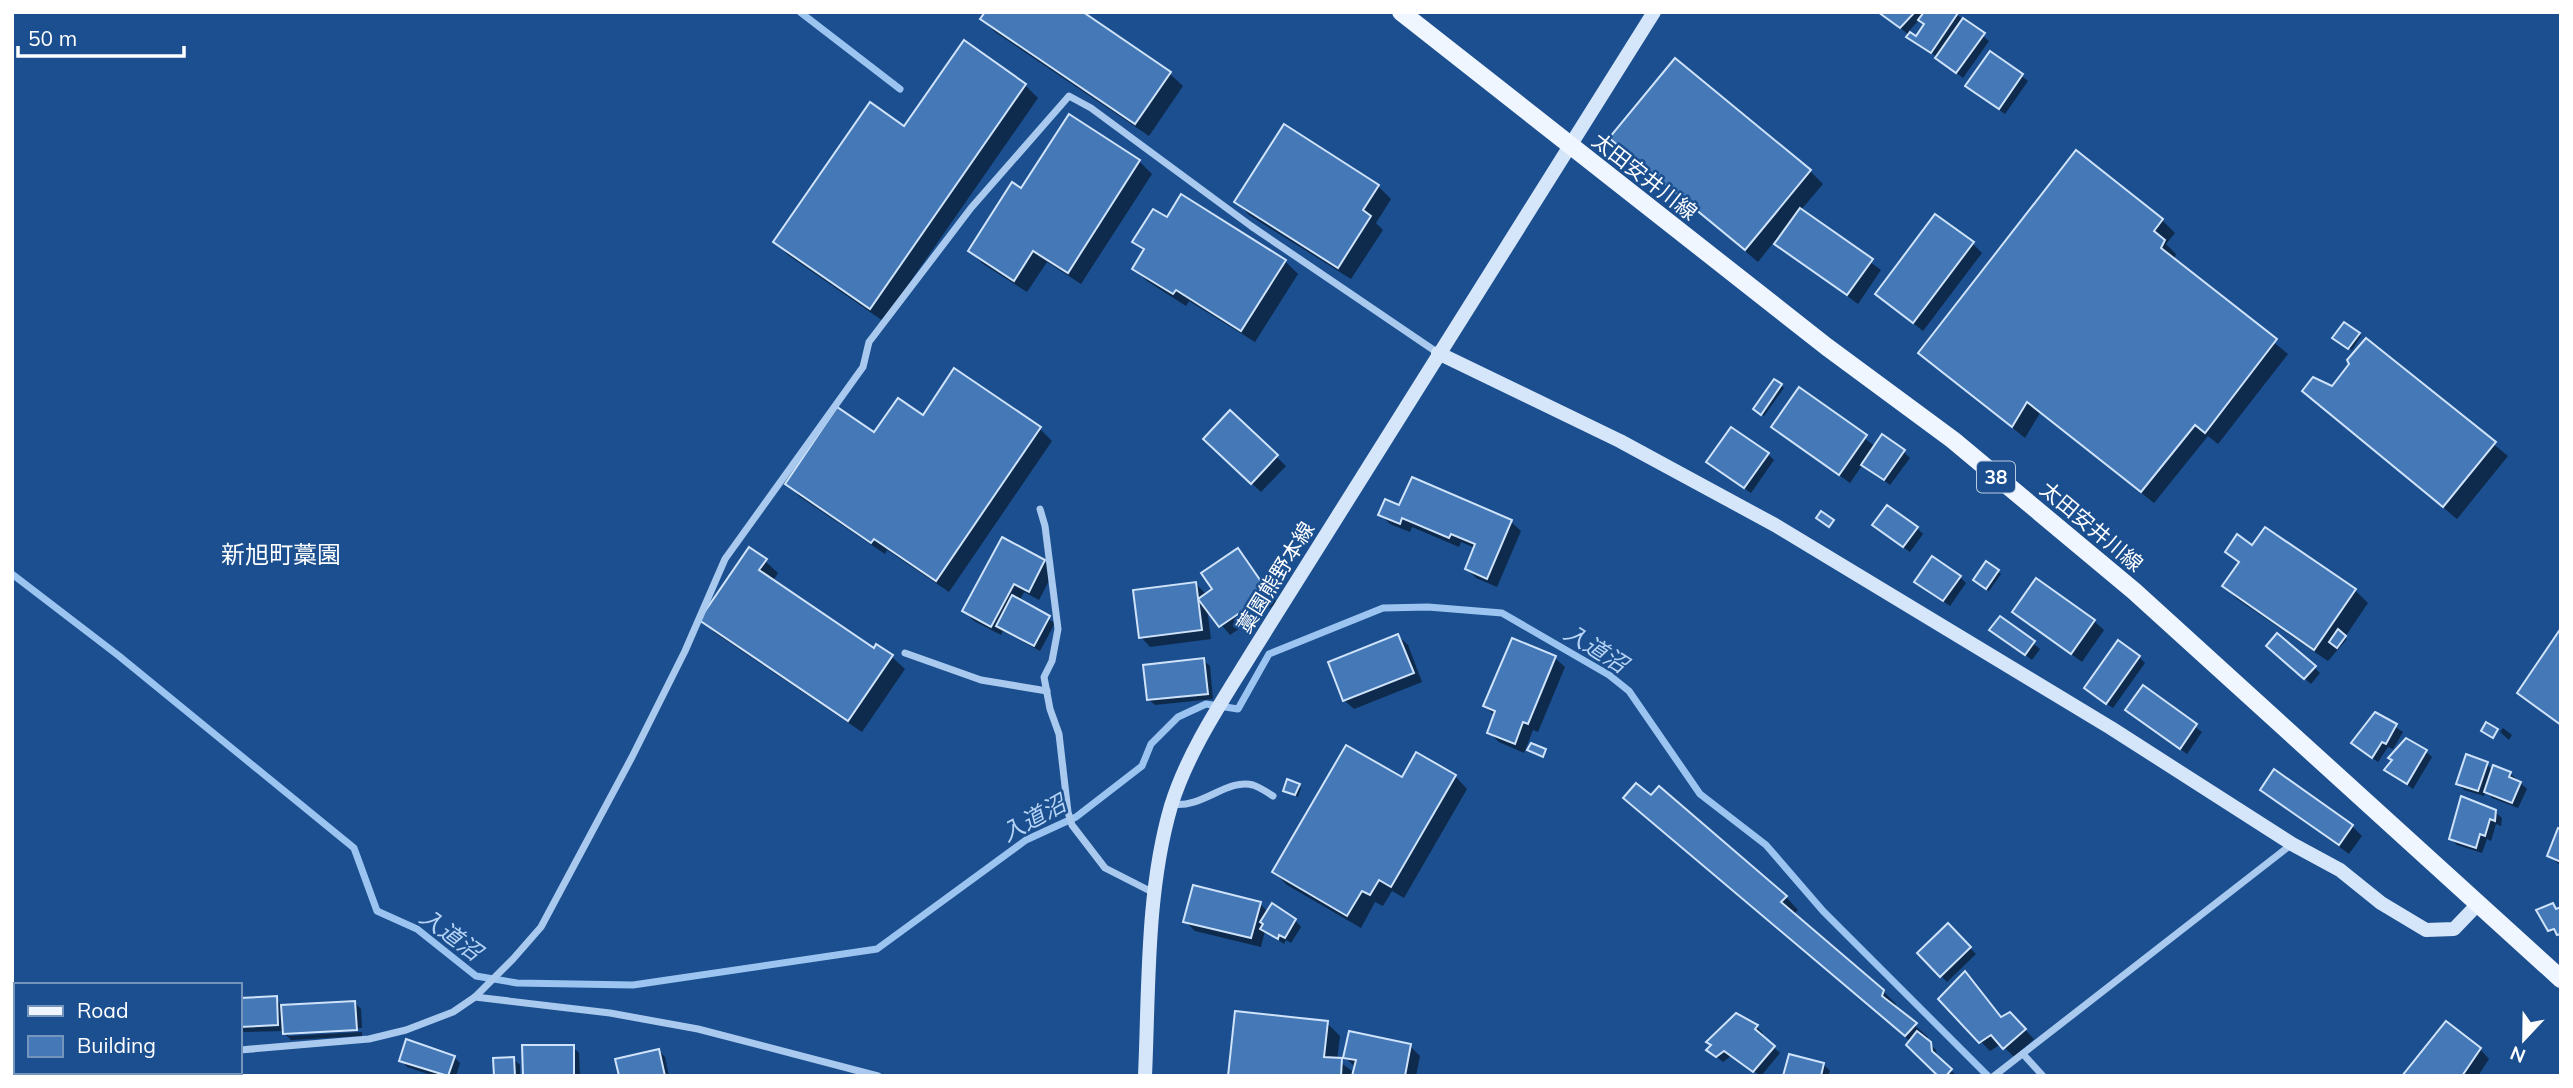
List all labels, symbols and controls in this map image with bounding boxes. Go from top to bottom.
scale bar [18,14,184,58]
text: 50 m [28,25,77,51]
street label: 太田安井川線 [1587,127,1703,225]
road number: 38 [1977,462,2015,492]
street label: 太田安井川線 [2035,476,2149,576]
street label: 藁園熊野本線 [1231,517,1319,637]
district label: 新旭町藁園 [221,539,341,569]
water label: 入道沼 [1559,617,1635,680]
water label: 入道沼 [996,787,1073,847]
water label: 入道沼 [415,902,490,968]
legend [14,983,242,1074]
text: Road [77,997,128,1023]
north arrow [2489,1004,2559,1074]
text: Building [77,1032,156,1058]
text: N [2506,1041,2529,1069]

